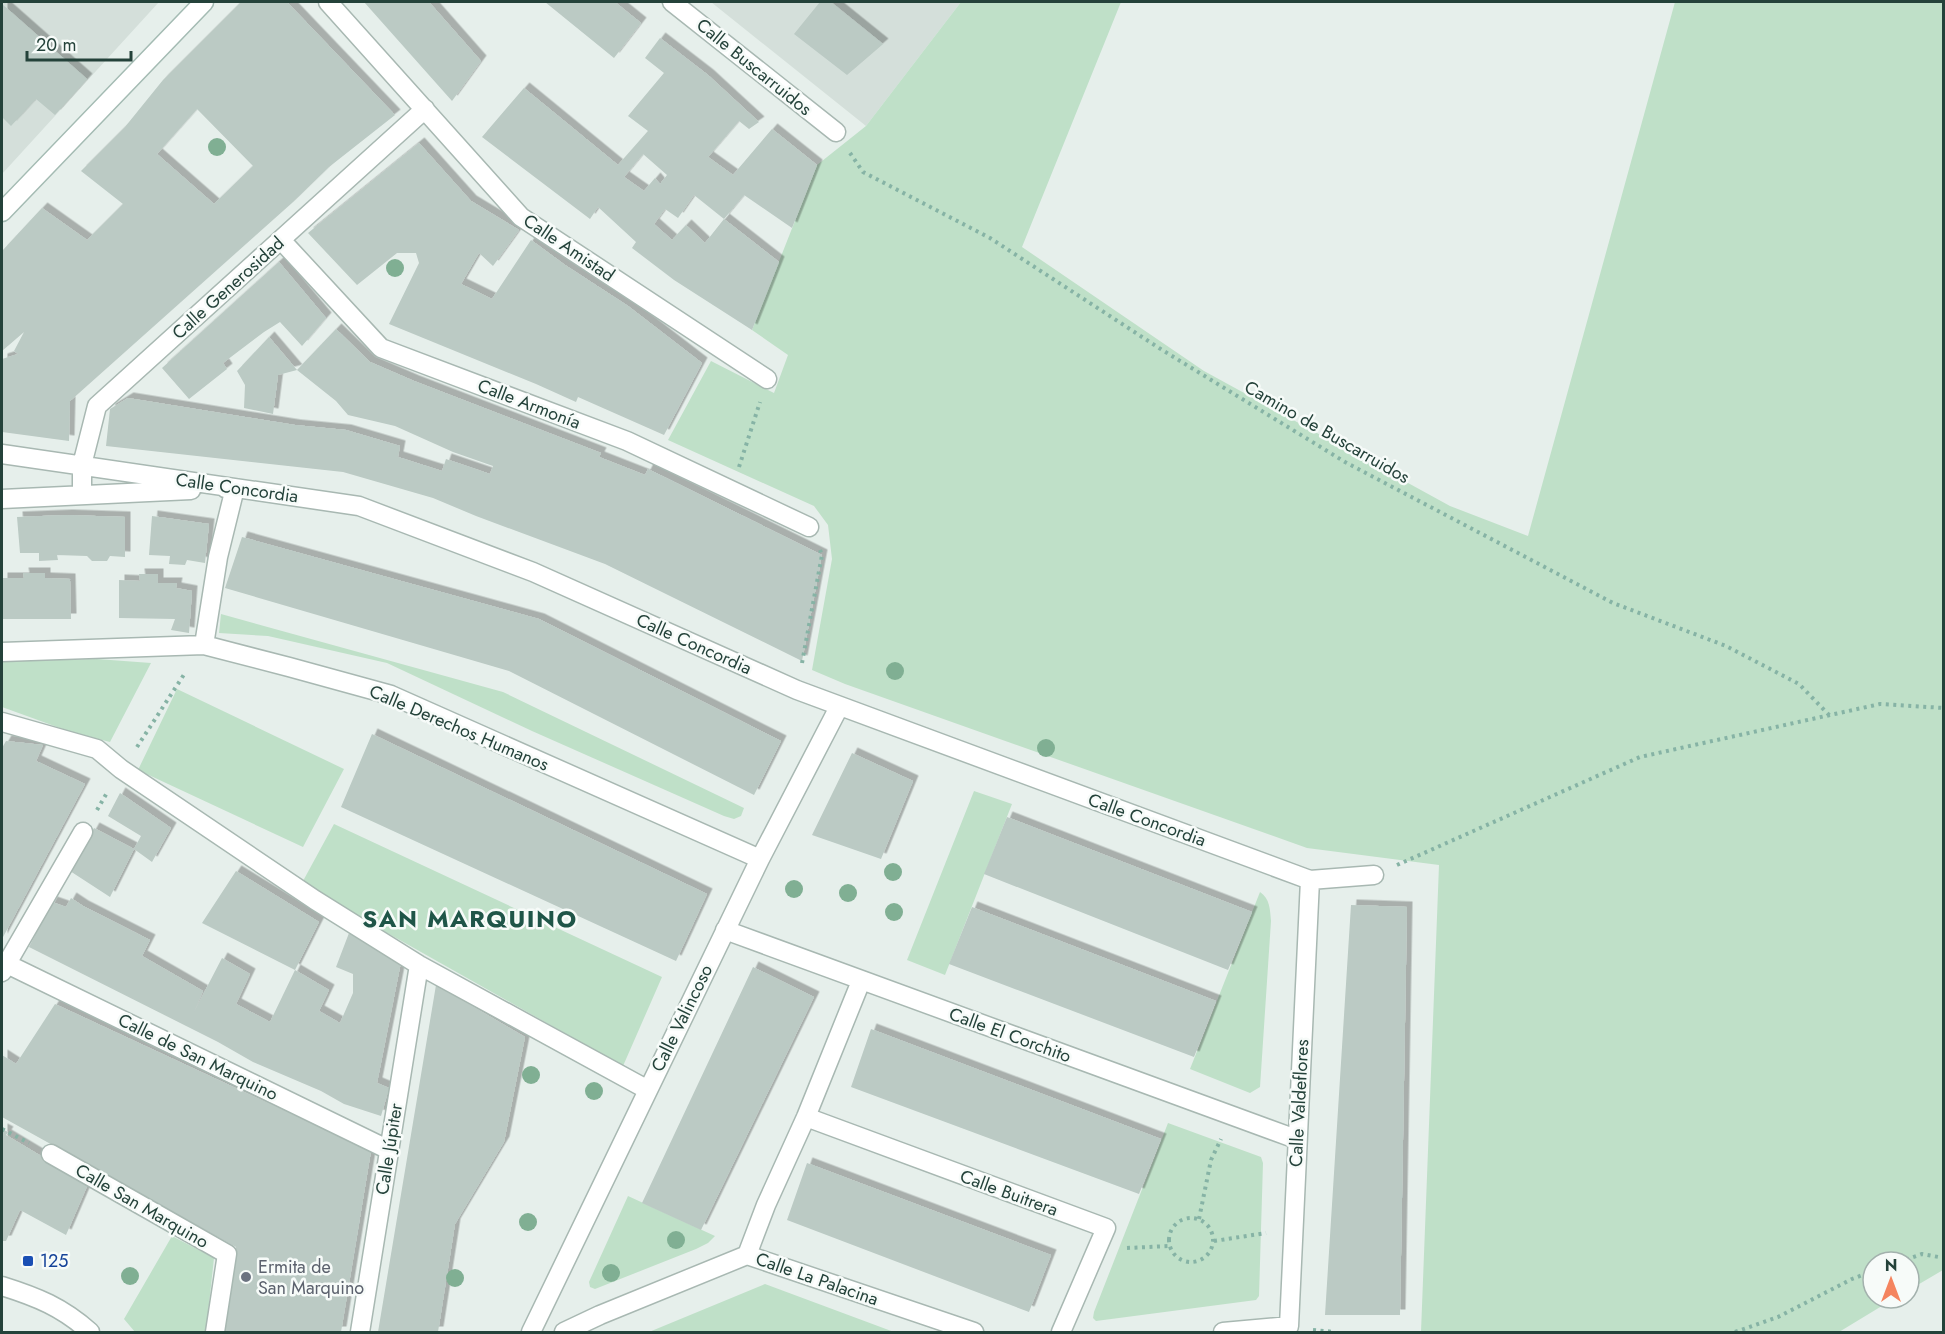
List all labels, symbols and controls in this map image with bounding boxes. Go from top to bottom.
street label: Calle Buscarruidos [691,12,817,122]
scale bar [27,24,130,62]
text: 20 m [36,32,76,58]
street label: Calle Amistad [518,208,620,288]
street label: Calle Generosidad [166,231,290,345]
street label: Calle Armonía [474,372,584,436]
street label: Camino de Buscarruidos [1239,374,1415,490]
street label: Calle Concordia [174,467,300,509]
street label: Calle Concordia [632,607,756,681]
street label: Calle Derechos Humanos [365,678,553,778]
street label: Calle Concordia [1084,787,1210,853]
district label: SAN MARQUINO [362,901,578,936]
street label: Calle Valincoso [645,960,719,1076]
street label: Calle El Corchito [945,1001,1075,1069]
street label: Calle de San Marquino [114,1007,283,1107]
street label: Calle Valdeflores [1283,1038,1315,1168]
street label: Calle Júpiter [369,1101,409,1197]
street label: Calle San Marquino [70,1157,214,1255]
street label: Calle Buitrera [956,1163,1062,1223]
street label: Calle La Palacina [752,1246,882,1312]
place label: 125 [40,1248,69,1274]
north arrow [1861,1250,1921,1310]
marker: 125 [21,1254,35,1268]
place label: Ermita de San Marquino [258,1254,364,1301]
text: N [1885,1254,1897,1277]
marker: Ermita de San Marquino [239,1270,253,1284]

